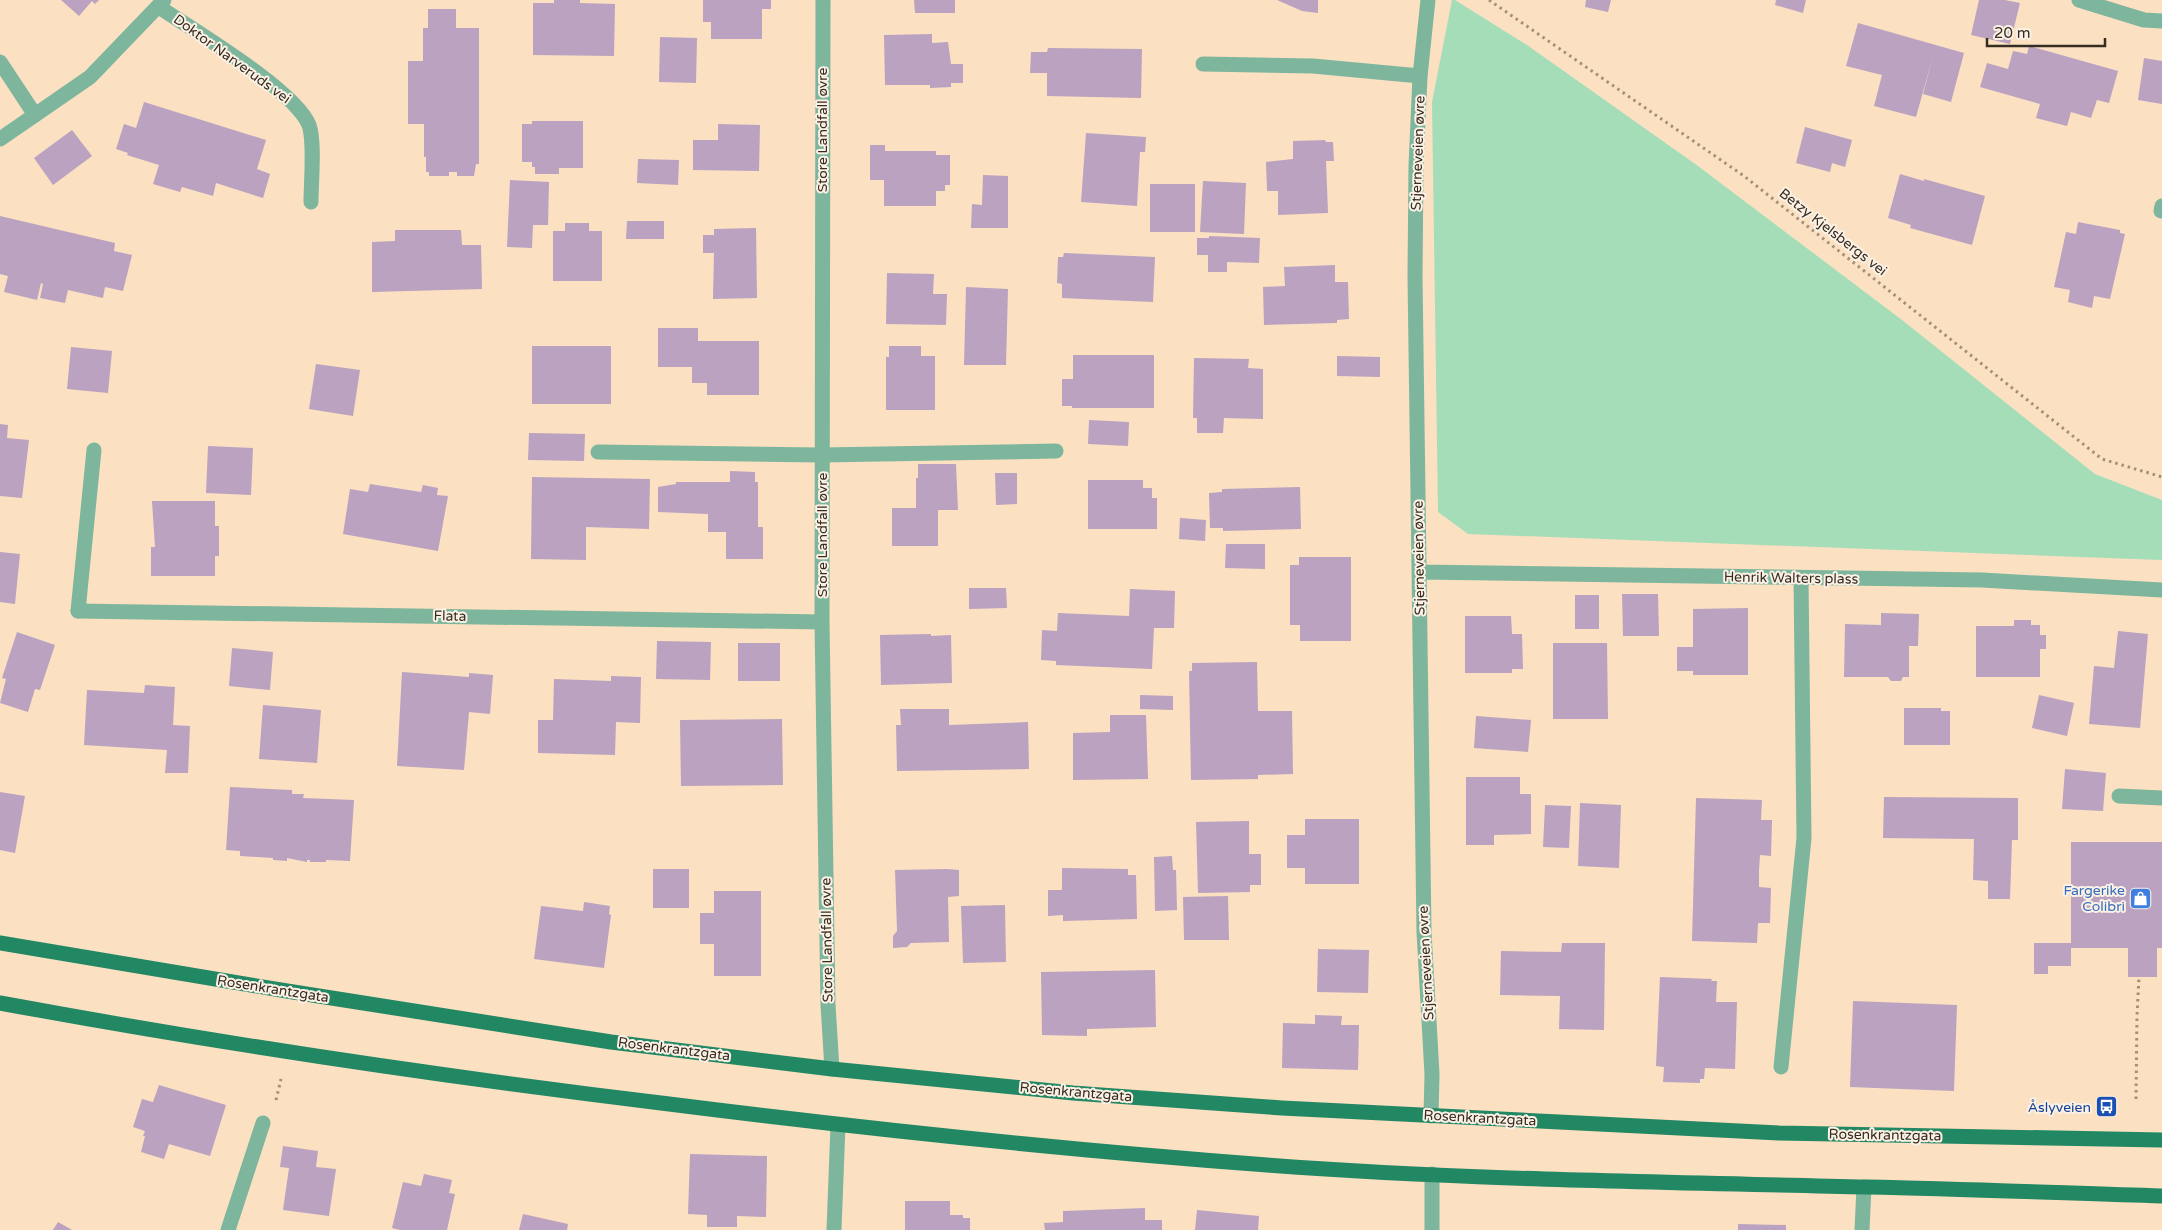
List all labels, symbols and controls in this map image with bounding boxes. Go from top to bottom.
street label: Doktor Narveruds vei [170,11,294,107]
scale bar [1987,15,2104,47]
text: 20 m [1994,24,2031,42]
street label: Store Landfall øvre [814,68,831,192]
street label: Stjerneveien øvre [1408,95,1428,211]
street label: Betzy Kjelsbergs vei [1776,185,1890,279]
street label: Store Landfall øvre [814,473,831,597]
street label: Stjerneveien øvre [1409,500,1428,615]
street label: Henrik Walters plass [1724,568,1859,588]
street label: Flata [433,607,467,625]
street label: Store Landfall øvre [817,877,837,1002]
place label: Fargerike Colibri [2063,882,2125,915]
shop icon: Fargerike Colibri [2129,886,2153,910]
street label: Stjerneveien øvre [1415,905,1437,1021]
street label: Rosenkrantzgata [216,972,330,1006]
street label: Rosenkrantzgata [617,1034,731,1064]
street label: Rosenkrantzgata [1019,1079,1133,1105]
bus stop icon: Åslyveien [2095,1095,2119,1119]
place label: Åslyveien [2028,1099,2091,1116]
street label: Rosenkrantzgata [1423,1107,1537,1129]
street label: Rosenkrantzgata [1828,1126,1942,1144]

